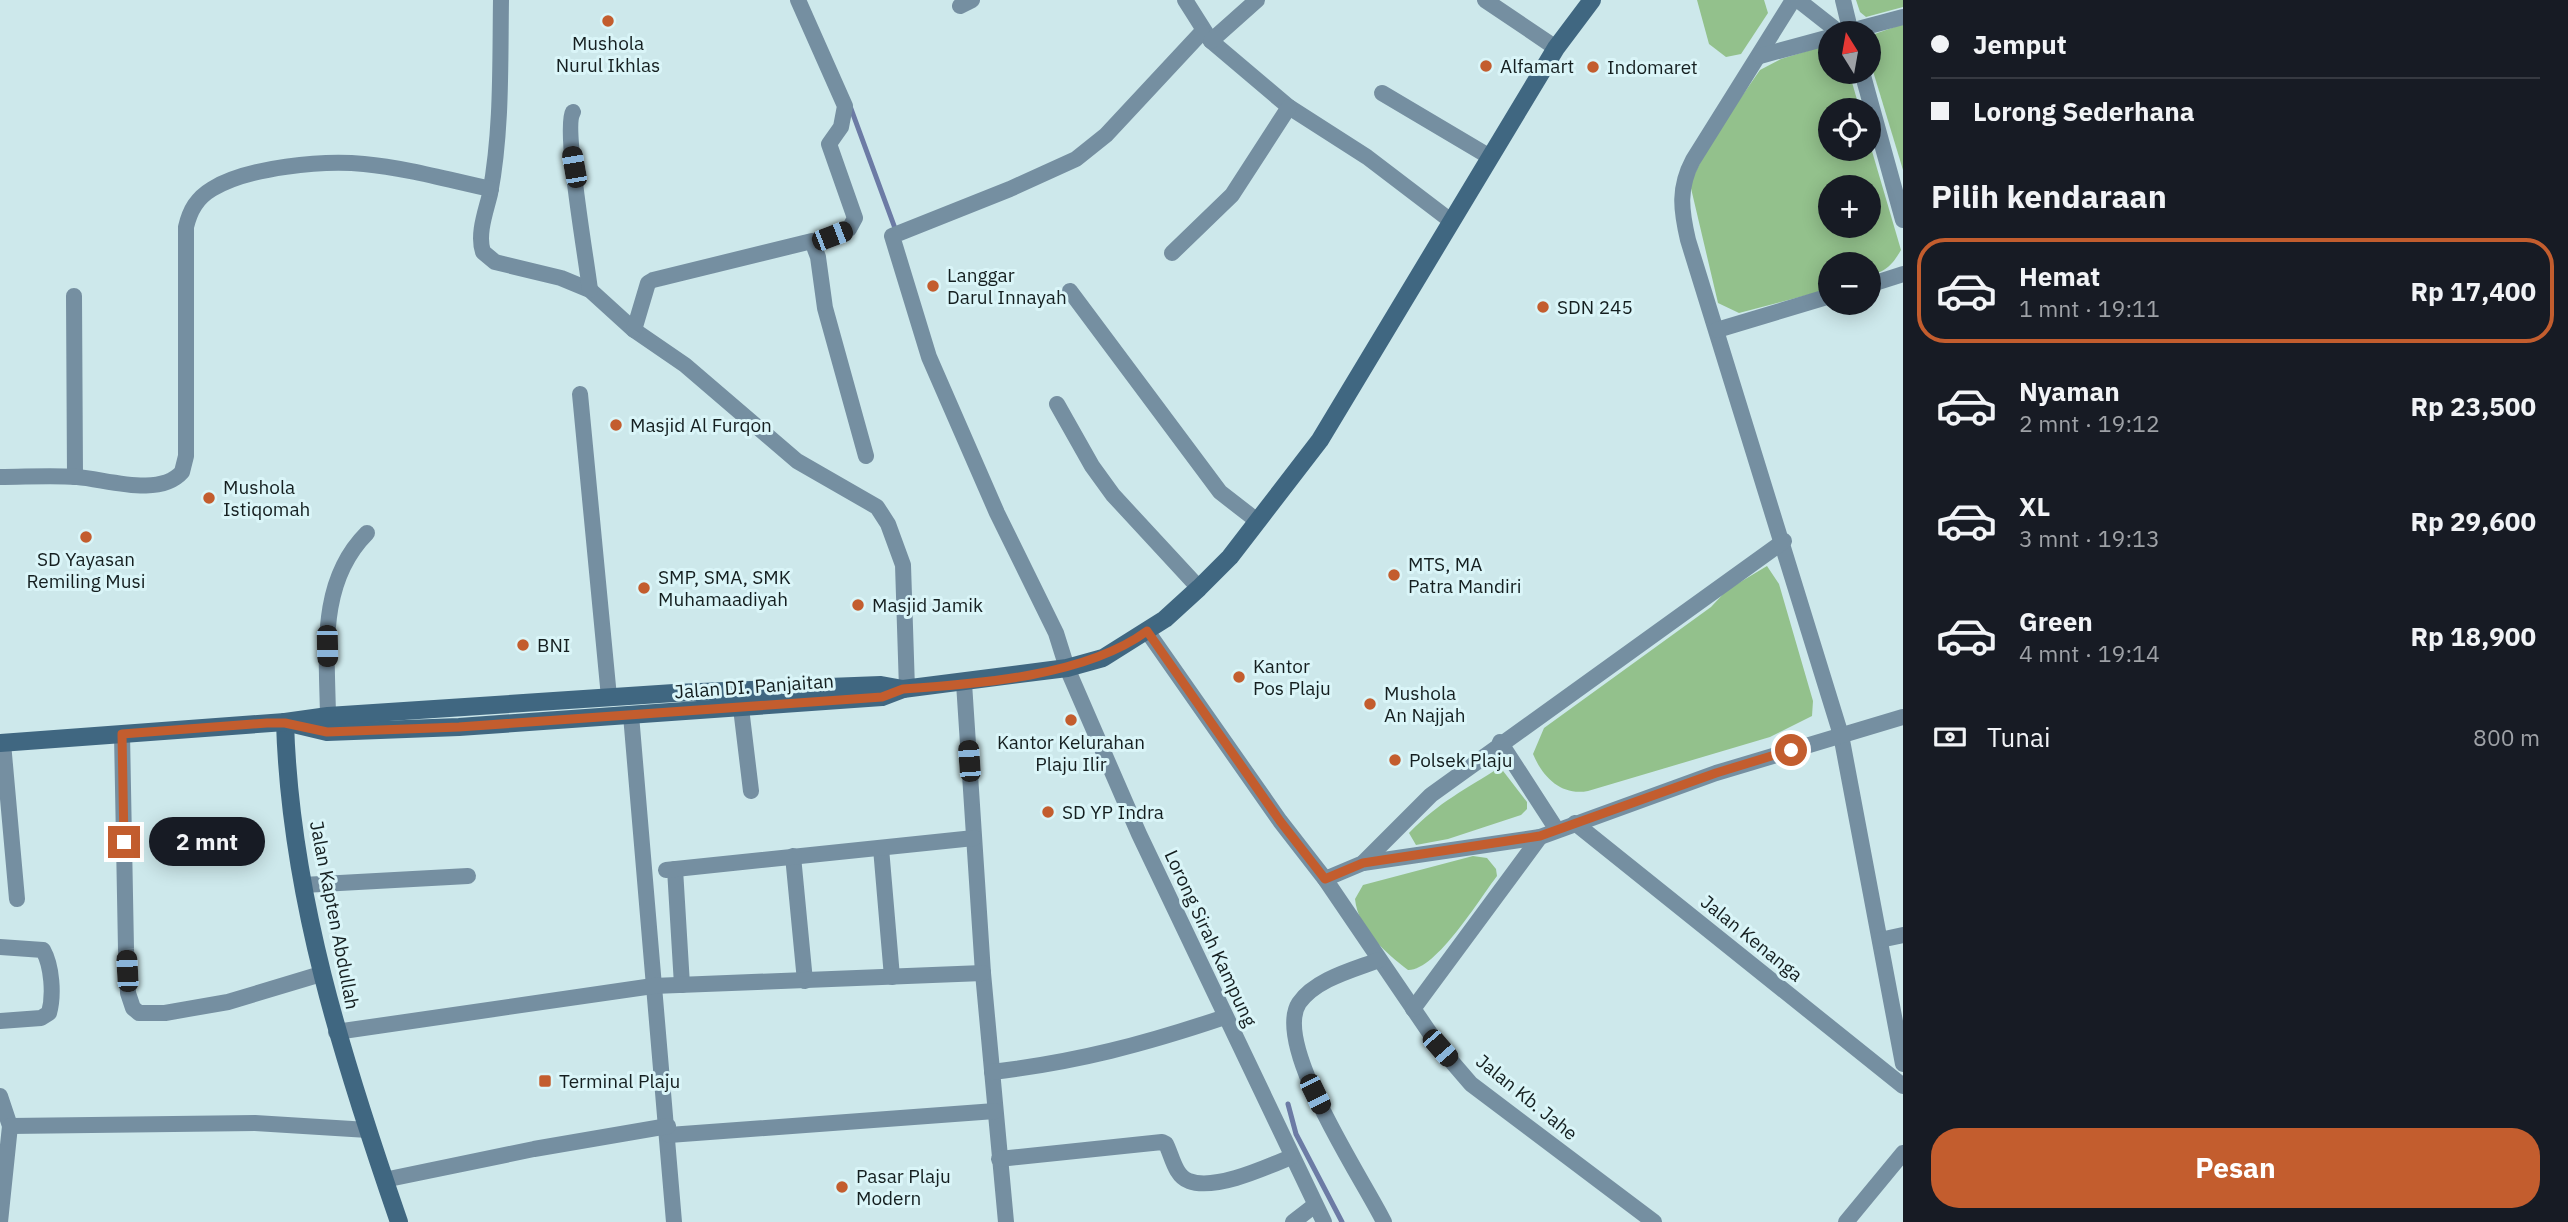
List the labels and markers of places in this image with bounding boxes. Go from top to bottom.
marker: Mushola Nurul Ikhlas [600,13,616,29]
place label: Mushola Nurul Ikhlas [556,31,660,77]
place label: Alfamart [1500,54,1574,78]
place label: Indomaret [1607,55,1698,79]
marker: Alfamart [1478,58,1494,74]
marker: Indomaret [1585,59,1601,75]
place label: Langgar Darul Innayah [947,263,1067,309]
marker: Langgar Darul Innayah [925,278,941,294]
place label: SDN 245 [1557,295,1633,319]
marker: SDN 245 [1535,299,1551,315]
place label: Masjid Al Furqon [630,413,772,437]
marker: Masjid Al Furqon [608,417,624,433]
place label: Mushola Istiqomah [223,475,310,521]
marker: Mushola Istiqomah [201,490,217,506]
marker: SD Yayasan Remiling Musi [78,529,94,545]
place label: SD Yayasan Remiling Musi [26,547,146,593]
place label: MTS, MA Patra Mandiri [1408,552,1522,598]
place label: SMP, SMA, SMK Muhamaadiyah [658,565,791,611]
marker: MTS, MA Patra Mandiri [1386,567,1402,583]
marker: SMP, SMA, SMK Muhamaadiyah [636,580,652,596]
place label: Masjid Jamik [872,593,983,617]
marker: Masjid Jamik [850,597,866,613]
place label: BNI [537,633,570,657]
marker: BNI [515,637,531,653]
place label: Kantor Pos Plaju [1253,654,1331,700]
marker: Kantor Pos Plaju [1231,669,1247,685]
place label: Mushola An Najjah [1384,681,1465,727]
marker: Mushola An Najjah [1362,696,1378,712]
marker: Kantor Kelurahan Plaju Ilir [1063,712,1079,728]
place label: Kantor Kelurahan Plaju Ilir [997,730,1145,776]
place label: Polsek Plaju [1409,748,1513,772]
marker: Polsek Plaju [1387,752,1403,768]
place label: SD YP Indra [1062,800,1164,824]
marker: SD YP Indra [1040,804,1056,820]
place label: Terminal Plaju [559,1069,680,1093]
marker: Terminal Plaju [537,1073,553,1089]
place label: Pasar Plaju Modern [856,1164,951,1210]
marker: Pasar Plaju Modern [834,1179,850,1195]

